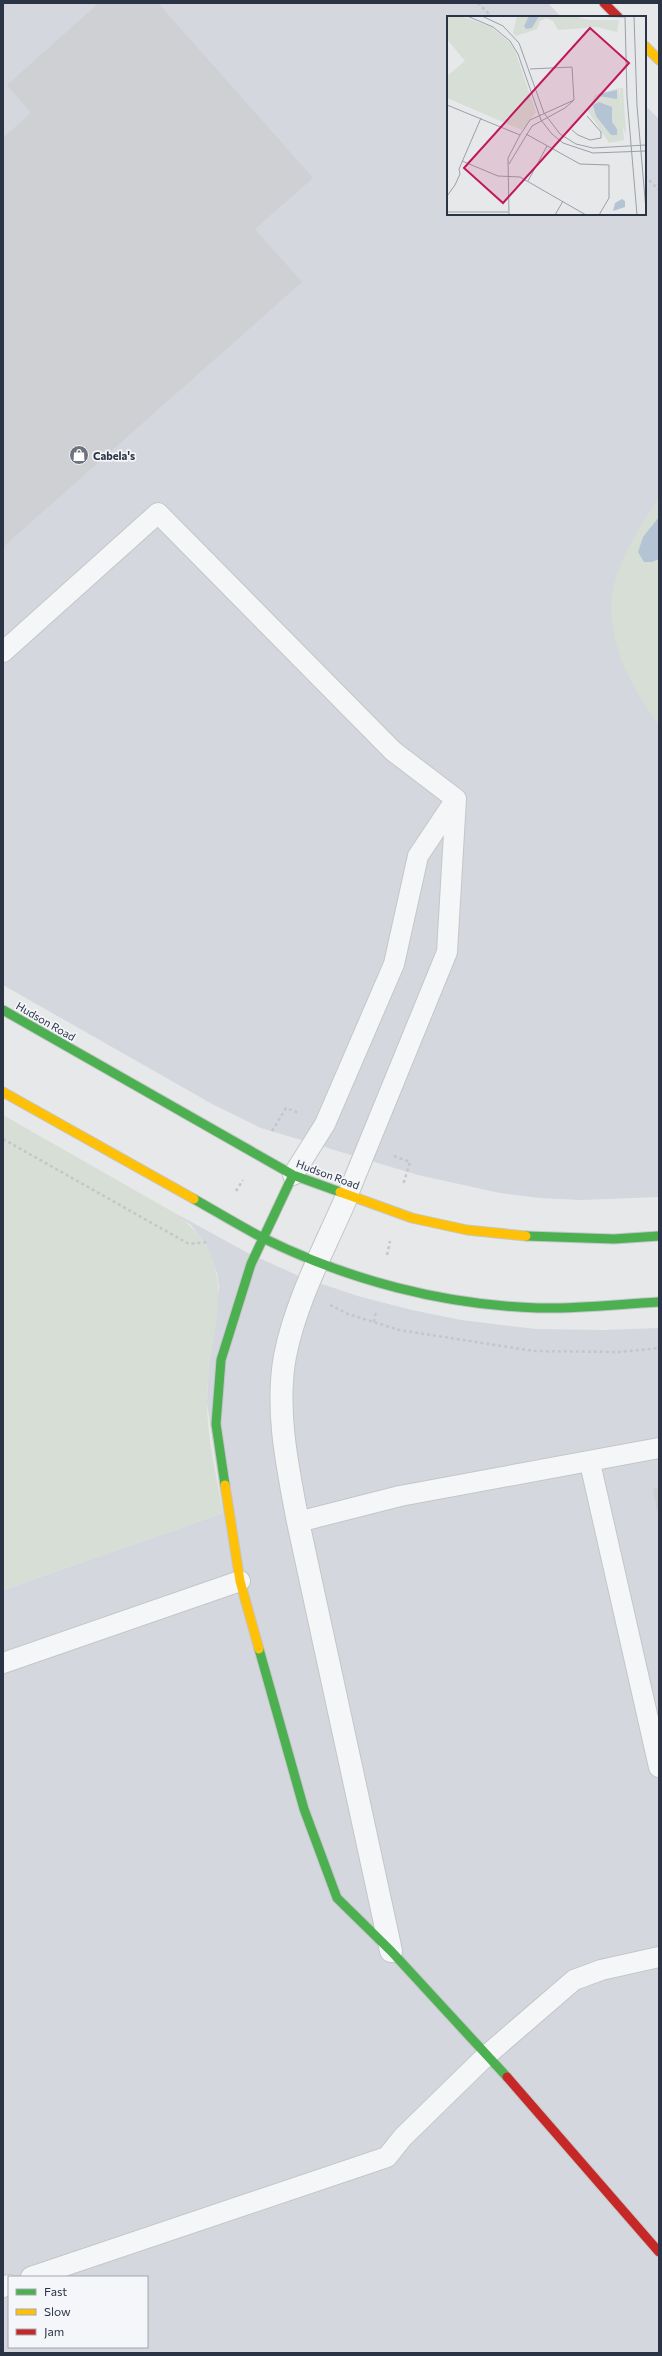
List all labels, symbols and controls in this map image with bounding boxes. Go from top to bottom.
inset map [447,16,646,215]
shop icon: Cabela's [68,444,90,466]
place label: Cabela's [93,449,135,462]
street label: Hudson Road [14,999,78,1043]
street label: Hudson Road [295,1157,361,1191]
legend [8,2276,148,2348]
text: Fast [44,2284,67,2298]
text: Slow [44,2304,71,2318]
text: Jam [44,2324,64,2339]

